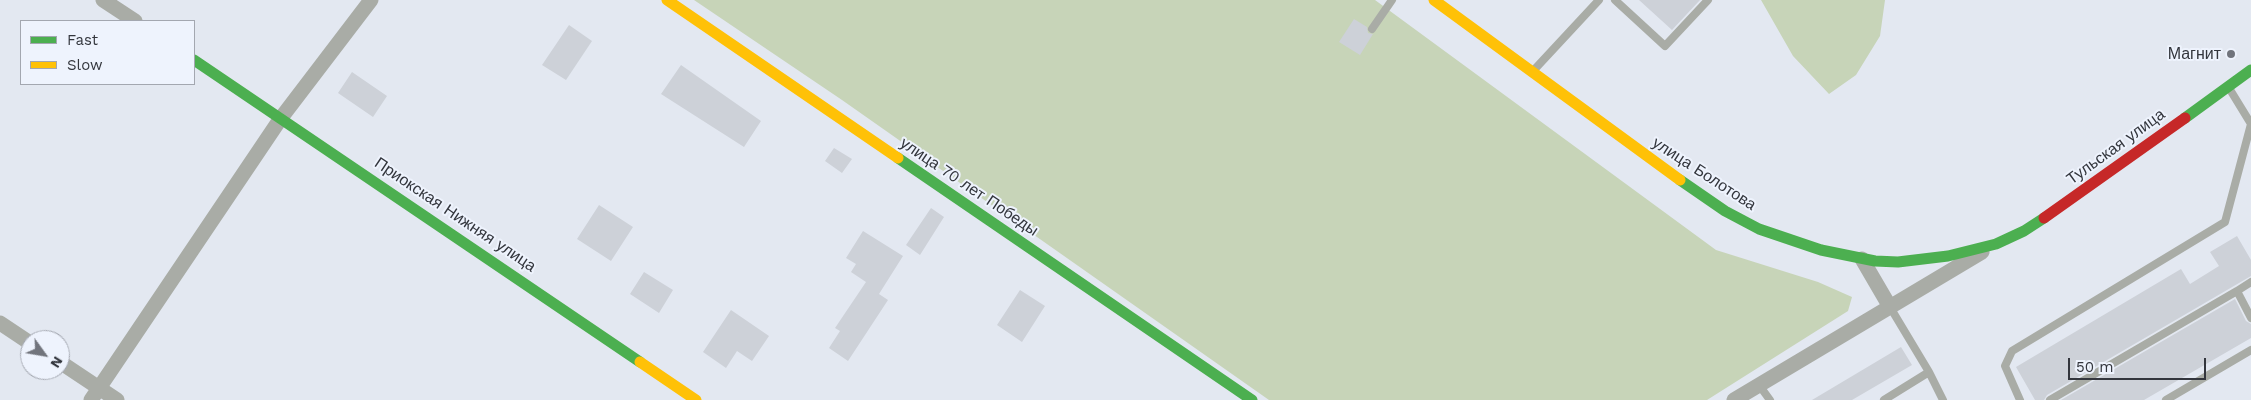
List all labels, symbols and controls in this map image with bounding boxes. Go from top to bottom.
legend [20,20,195,85]
text: Fast [67,31,98,49]
place label: Магнит [2168,44,2221,64]
marker: Магнит [2225,48,2237,60]
text: Slow [67,56,103,74]
street label: Тульская улица [2063,105,2169,189]
street label: улица Болотова [1649,133,1759,215]
street label: улица 70 лет Победы [896,134,1042,240]
street label: Приокская Нижняя улица [371,154,539,276]
north arrow [20,330,70,380]
scale bar [2071,348,2208,380]
text: N [47,354,66,371]
text: 50 m [2076,358,2113,376]

